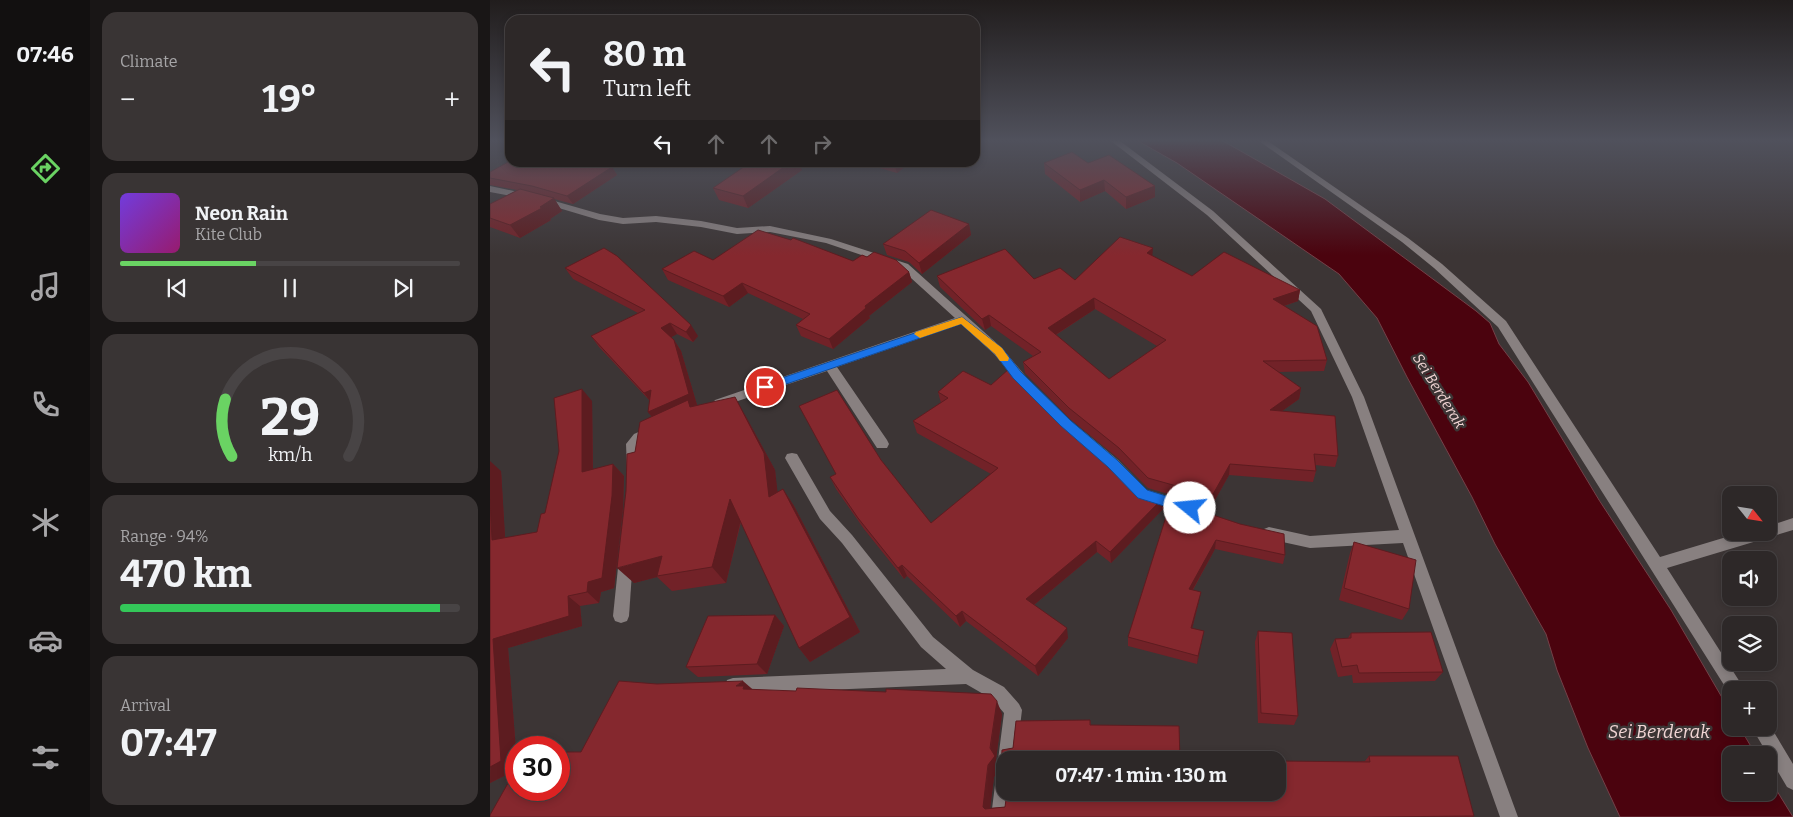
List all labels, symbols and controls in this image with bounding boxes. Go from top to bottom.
text: 80 m [603,33,686,75]
icon: left [520,35,585,100]
text: 07:46 [16,41,74,68]
text: Climate [120,52,178,71]
text: Turn left [603,75,691,102]
text: 19° [262,76,317,122]
text: − [120,83,135,116]
text: + [444,83,460,116]
icon: left [649,130,677,158]
icon: ahead [702,130,730,158]
icon: ahead [755,130,783,158]
icon: right [808,130,836,158]
icon: directions [28,151,63,186]
text: Neon Rain [195,202,288,225]
text: Kite Club [195,225,262,244]
icon: music [28,269,63,304]
icon: previous [163,274,191,302]
icon: pause [276,274,304,302]
icon: next [389,274,417,302]
water label: Sei Berderak [1409,350,1470,433]
pin [744,366,786,408]
icon: arrive [751,373,779,401]
text: 29 [260,386,320,449]
icon: phone [28,387,63,422]
text: km/h [268,444,312,466]
position arrow [1163,481,1215,533]
north arrow [1722,486,1778,541]
map controls [1722,486,1777,801]
icon: climate [28,505,63,540]
text: Range · 94% [120,527,209,546]
text: 470 km [120,551,252,597]
button: sound [1722,551,1777,606]
button: layers [1722,616,1777,671]
icon: car [28,623,63,658]
button: + [1722,681,1777,736]
text: Arrival [120,696,171,715]
text: 07:47 [120,720,217,766]
water label: Sei Berderak [1608,721,1710,743]
speed limit sign: 30 [505,736,570,801]
icon: filters [28,740,63,775]
button: − [1722,746,1777,801]
text: 07:47 · 1 min · 130 m [1055,764,1227,787]

